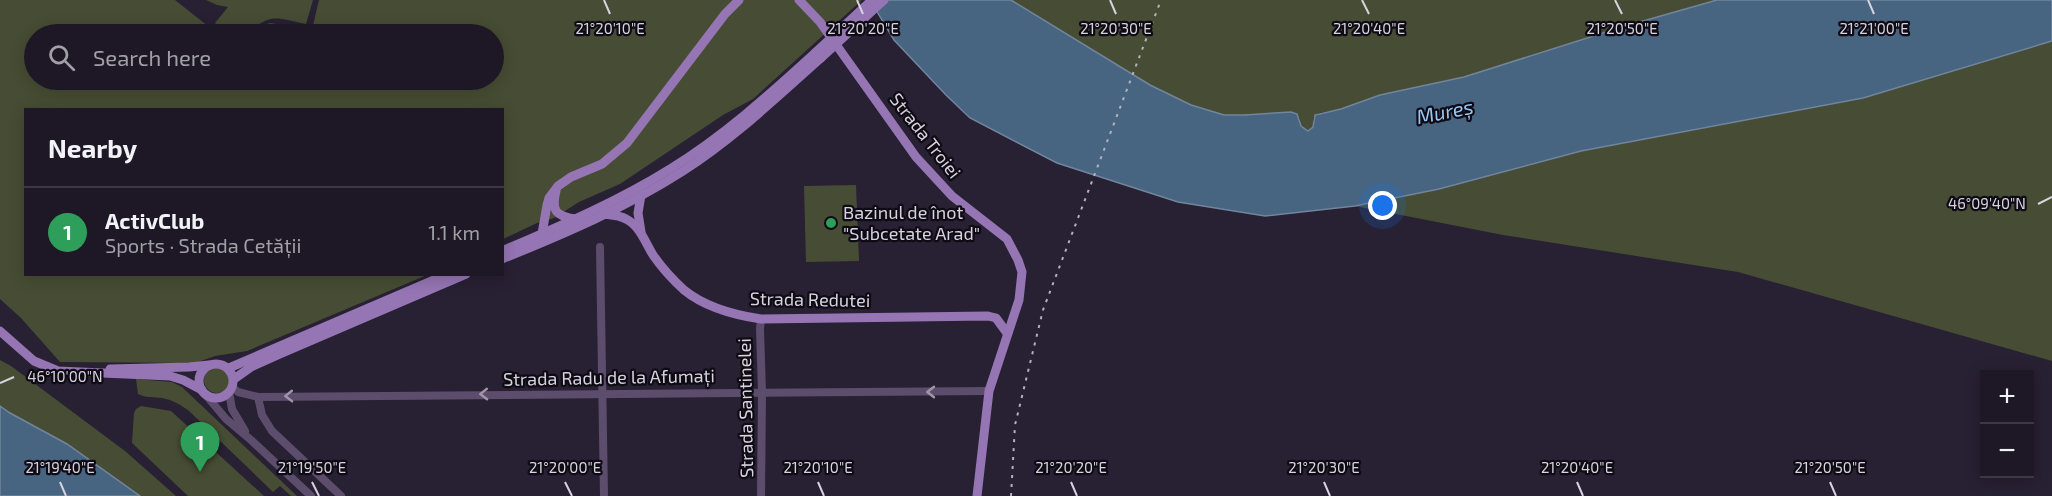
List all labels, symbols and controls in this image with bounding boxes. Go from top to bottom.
text: 21°20'10"E [575,19,645,37]
text: 21°20'20"E [827,19,899,37]
text: 21°20'30"E [1080,19,1152,37]
text: 21°20'40"E [1333,19,1405,37]
text: 21°20'50"E [1586,19,1658,37]
text: 21°21'00"E [1839,19,1909,37]
search box [24,24,504,90]
icon: search [45,41,78,74]
text: Search here [93,44,211,70]
street label: Strada Troiei [886,88,966,182]
water label: Mureș [1414,94,1476,130]
text: Nearby [48,132,137,163]
your location [1368,191,1397,220]
text: 46°09'40"N [1948,194,2026,212]
place label: Bazinul de înot "Subcetate Arad" [843,201,980,244]
text: ActivClub [105,207,204,233]
marker: Bazinul de înot "Subcetate Arad" [824,216,838,230]
text: 1 [63,220,72,244]
text: 1.1 km [428,220,480,244]
text: Sports · Strada Cetății [105,233,302,257]
street label: Strada Redutei [750,287,870,311]
street label: Strada Santinelei [733,338,757,478]
street label: Strada Radu de la Afumați [503,364,715,391]
text: 46°10'00"N [27,367,103,385]
map controls [1980,370,2034,478]
button: + [1980,370,2034,424]
one-way arrow [926,386,935,398]
one-way arrow [479,388,488,400]
one-way arrow [284,390,293,403]
pin: 1 [180,422,220,472]
button: − [1980,424,2034,478]
text: 21°19'40"E [25,458,95,476]
text: 21°19'50"E [278,458,346,476]
text: 21°20'00"E [529,458,601,476]
text: 21°20'10"E [783,458,853,476]
text: 21°20'20"E [1035,458,1107,476]
text: 21°20'30"E [1288,458,1360,476]
text: 21°20'40"E [1541,458,1613,476]
text: 21°20'50"E [1794,458,1866,476]

